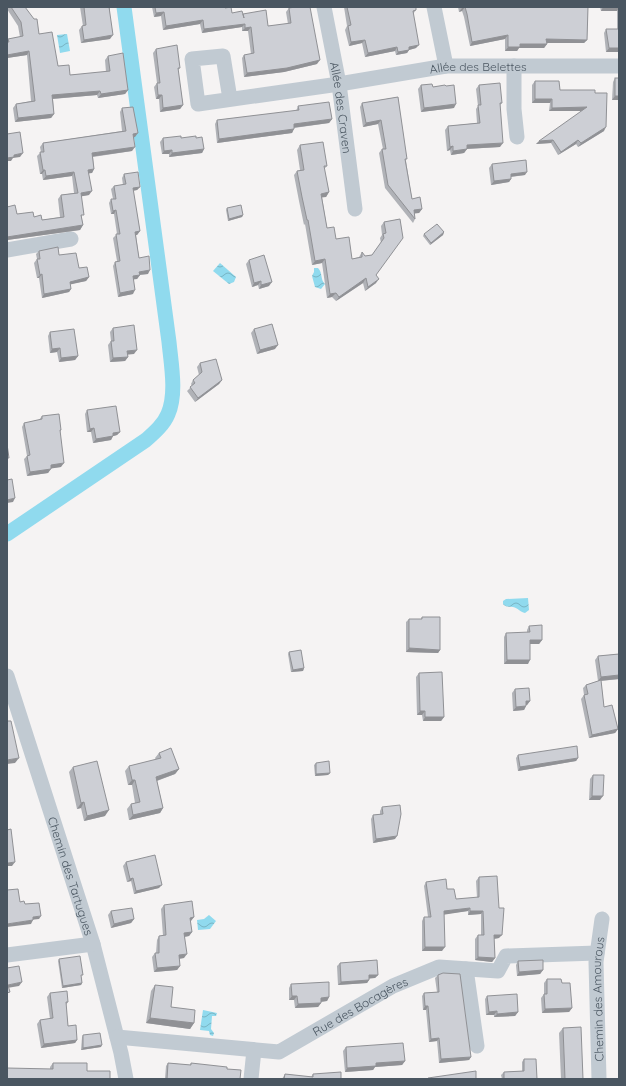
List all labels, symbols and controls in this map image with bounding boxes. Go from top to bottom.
street label: Allée des Belettes [428,58,527,76]
street label: Allée des Craven [327,60,355,154]
street label: Chemin des Tartugues [45,815,97,937]
street label: Chemin des Amourous [588,935,607,1062]
street label: Rue des Bocagères [310,973,410,1039]

